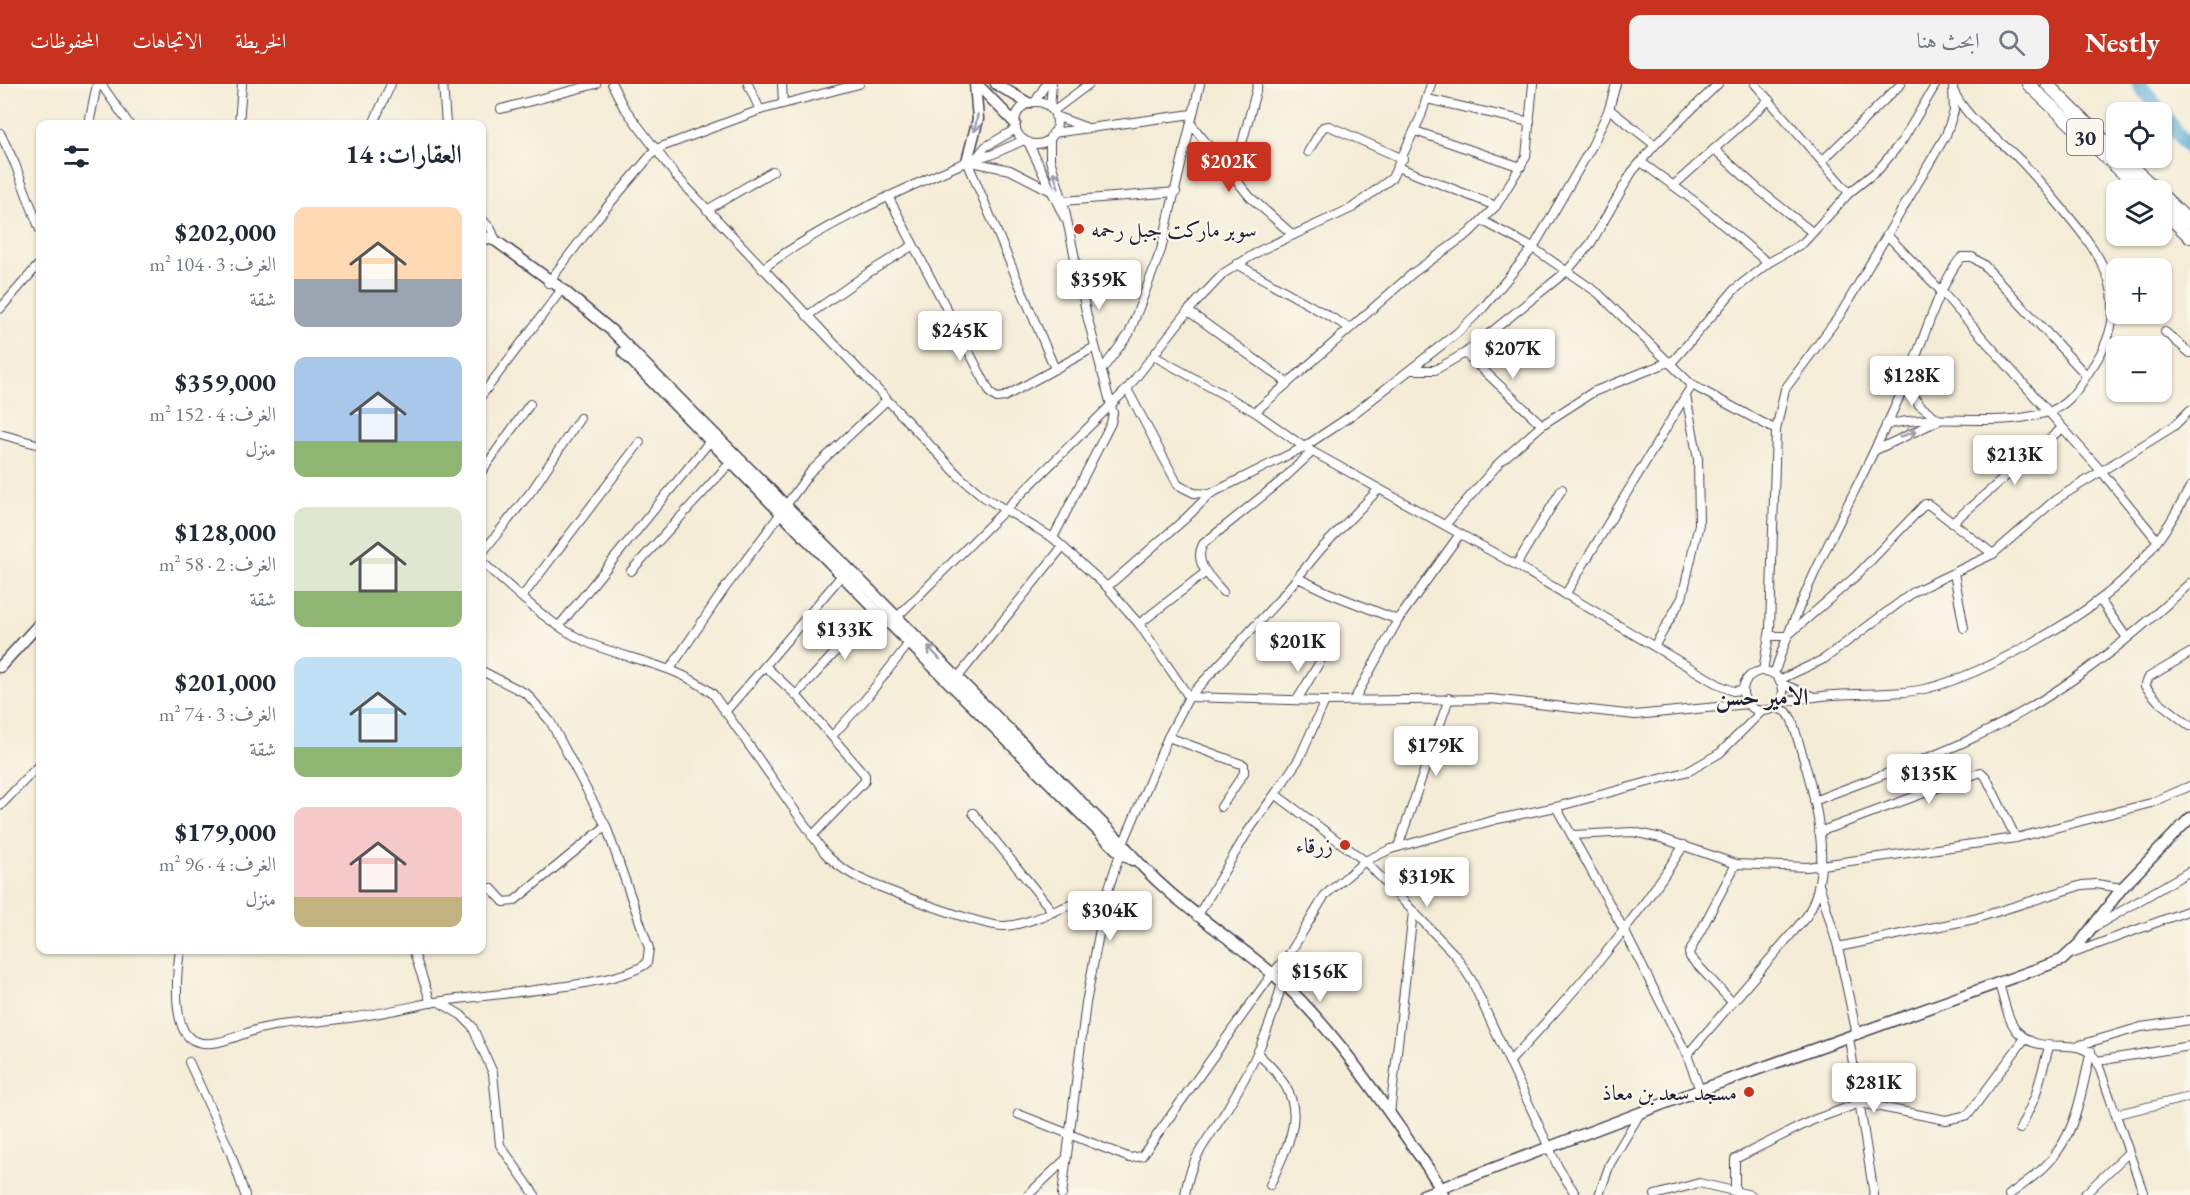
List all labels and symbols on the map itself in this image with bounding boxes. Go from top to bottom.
one-way arrow [970,113,981,132]
road number: 30 [2067,119,2103,155]
pin: $202K [1187,142,1271,193]
one-way arrow [1050,171,1061,190]
place label: سوبر ماركت جبل رحمه [1091,215,1257,245]
marker: سوبر ماركت جبل رحمه [1072,222,1086,236]
pin: $359K [1057,260,1141,311]
pin: $245K [918,311,1002,362]
pin: $207K [1471,329,1555,380]
pin: $128K [1870,356,1954,407]
one-way arrow [1898,428,1916,439]
pin: $213K [1973,435,2057,486]
pin: $133K [803,610,887,661]
pin: $201K [1256,622,1340,673]
one-way arrow [927,645,942,660]
district label: الامير حسن [1716,681,1808,713]
pin: $179K [1394,726,1478,777]
pin: $135K [1887,754,1971,805]
place label: زرقاء [1296,831,1333,860]
marker: زرقاء [1338,838,1352,852]
pin: $319K [1385,857,1469,908]
pin: $304K [1068,891,1152,942]
pin: $156K [1278,952,1362,1003]
pin: $281K [1832,1063,1916,1114]
place label: مسجد سعد بن معاذ [1602,1078,1737,1107]
marker: مسجد سعد بن معاذ [1742,1085,1756,1099]

